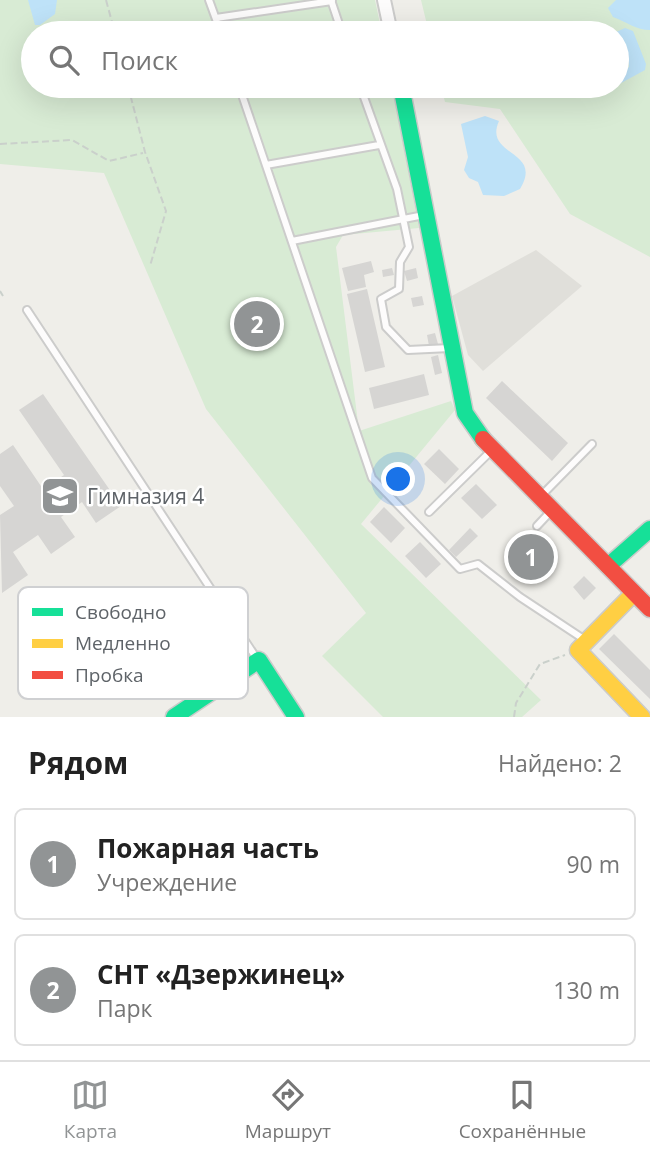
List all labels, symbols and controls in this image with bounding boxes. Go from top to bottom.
search box [21,21,629,98]
icon: search [45,41,83,79]
text: Поиск [101,42,178,78]
pin: 2 [234,298,280,350]
your location [381,462,415,496]
school or university icon: Гимназия 4 [39,475,81,517]
place label: Гимназия 4 [87,482,204,510]
pin: 1 [508,531,554,583]
legend [18,587,248,699]
text: Свободно [75,599,166,625]
text: Медленно [75,630,171,656]
text: Пробка [75,662,144,688]
text: Рядом [28,742,128,783]
text: Найдено: 2 [498,747,622,779]
text: Пожарная часть [97,830,319,866]
text: 1 [46,848,60,880]
text: 90 m [566,848,620,880]
text: Учреждение [97,866,237,898]
text: СНТ «Дзержинец» [97,956,345,992]
text: 2 [46,974,60,1006]
text: 130 m [553,974,620,1006]
text: Парк [97,992,152,1024]
tab: Карта [64,1076,117,1144]
tab: Маршрут [245,1076,331,1144]
tab: Сохранённые [459,1076,586,1144]

